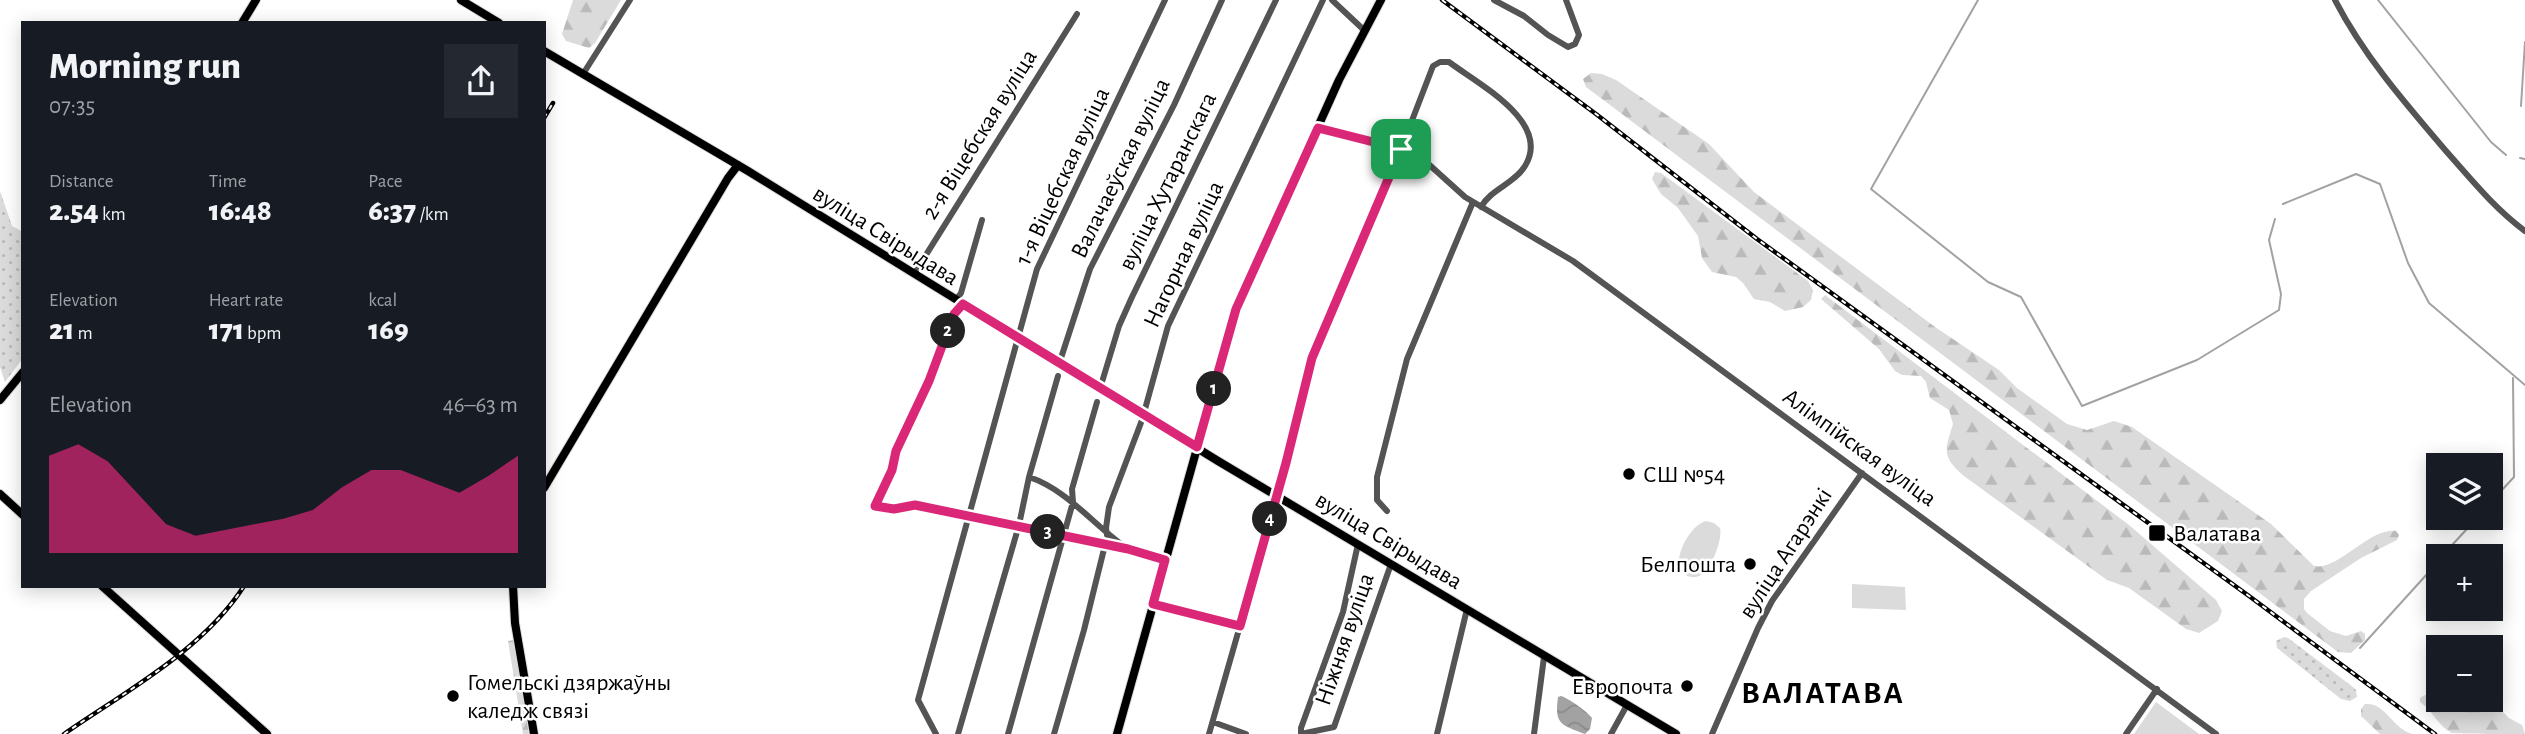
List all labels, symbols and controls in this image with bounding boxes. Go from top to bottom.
button: share [444,44,518,118]
street label: 2-я Віцебская вуліца [918,45,1042,224]
text: Morning run [49,48,241,86]
street label: Валачаеўская вуліца [1067,75,1175,262]
street label: 1-я Віцебская вуліца [1011,84,1114,269]
street label: вуліца Хутаранскага [1114,89,1221,274]
text: 07:35 [49,95,95,118]
pin [1371,119,1431,179]
icon: arrive [1382,130,1420,168]
text: Distance [49,172,113,191]
text: Time [209,172,247,191]
text: Pace [368,172,403,191]
street label: Нагорная вуліца [1139,177,1228,331]
street label: вуліца Свірыдава [808,181,963,290]
text: 2.54 [49,196,99,226]
text: 16:48 [209,196,272,226]
text: 6:37 [368,196,416,226]
text: km [99,205,126,224]
text: /km [416,205,449,224]
text: Elevation [49,291,118,310]
text: Heart rate [209,291,283,310]
text: kcal [368,291,397,310]
pin: 2 [930,314,965,348]
text: 21 [49,315,74,345]
text: 171 [209,315,244,345]
text: 169 [368,315,409,345]
text: 2 [943,321,952,340]
text: m [74,324,93,343]
text: bpm [244,324,282,343]
pin: 1 [1196,372,1232,406]
text: 1 [1210,379,1217,398]
street label: Алімпійская вуліца [1778,384,1941,511]
text: Elevation [49,394,132,417]
text: 46–63 m [443,394,518,417]
map controls [2426,453,2503,712]
button: layers [2426,453,2503,530]
place label: СШ №54 [1643,463,1725,487]
marker: СШ №54 [1621,466,1637,482]
street label: вуліца Агарэнкі [1735,484,1837,623]
street label: вуліца Свірыдава [1311,488,1466,594]
pin: 4 [1252,502,1288,536]
text: 4 [1265,509,1274,528]
pin: 3 [1030,514,1066,550]
text: 3 [1043,522,1052,541]
place label: Валатава [2173,522,2261,546]
marker: Валатава [2147,523,2167,543]
button: + [2426,544,2503,621]
place label: Белпошта [1640,553,1736,577]
marker: Белпошта [1742,556,1758,572]
street label: Ніжняя вуліца [1311,570,1379,709]
button: − [2426,635,2503,712]
place label: Гомельскі дзяржаўны каледж связі [467,671,671,723]
place label: Европочта [1571,675,1673,699]
district label: ВАЛАТАВА [1741,677,1905,709]
marker: Европочта [1679,678,1695,694]
marker: Гомельскі дзяржаўны каледж связі [445,688,461,704]

